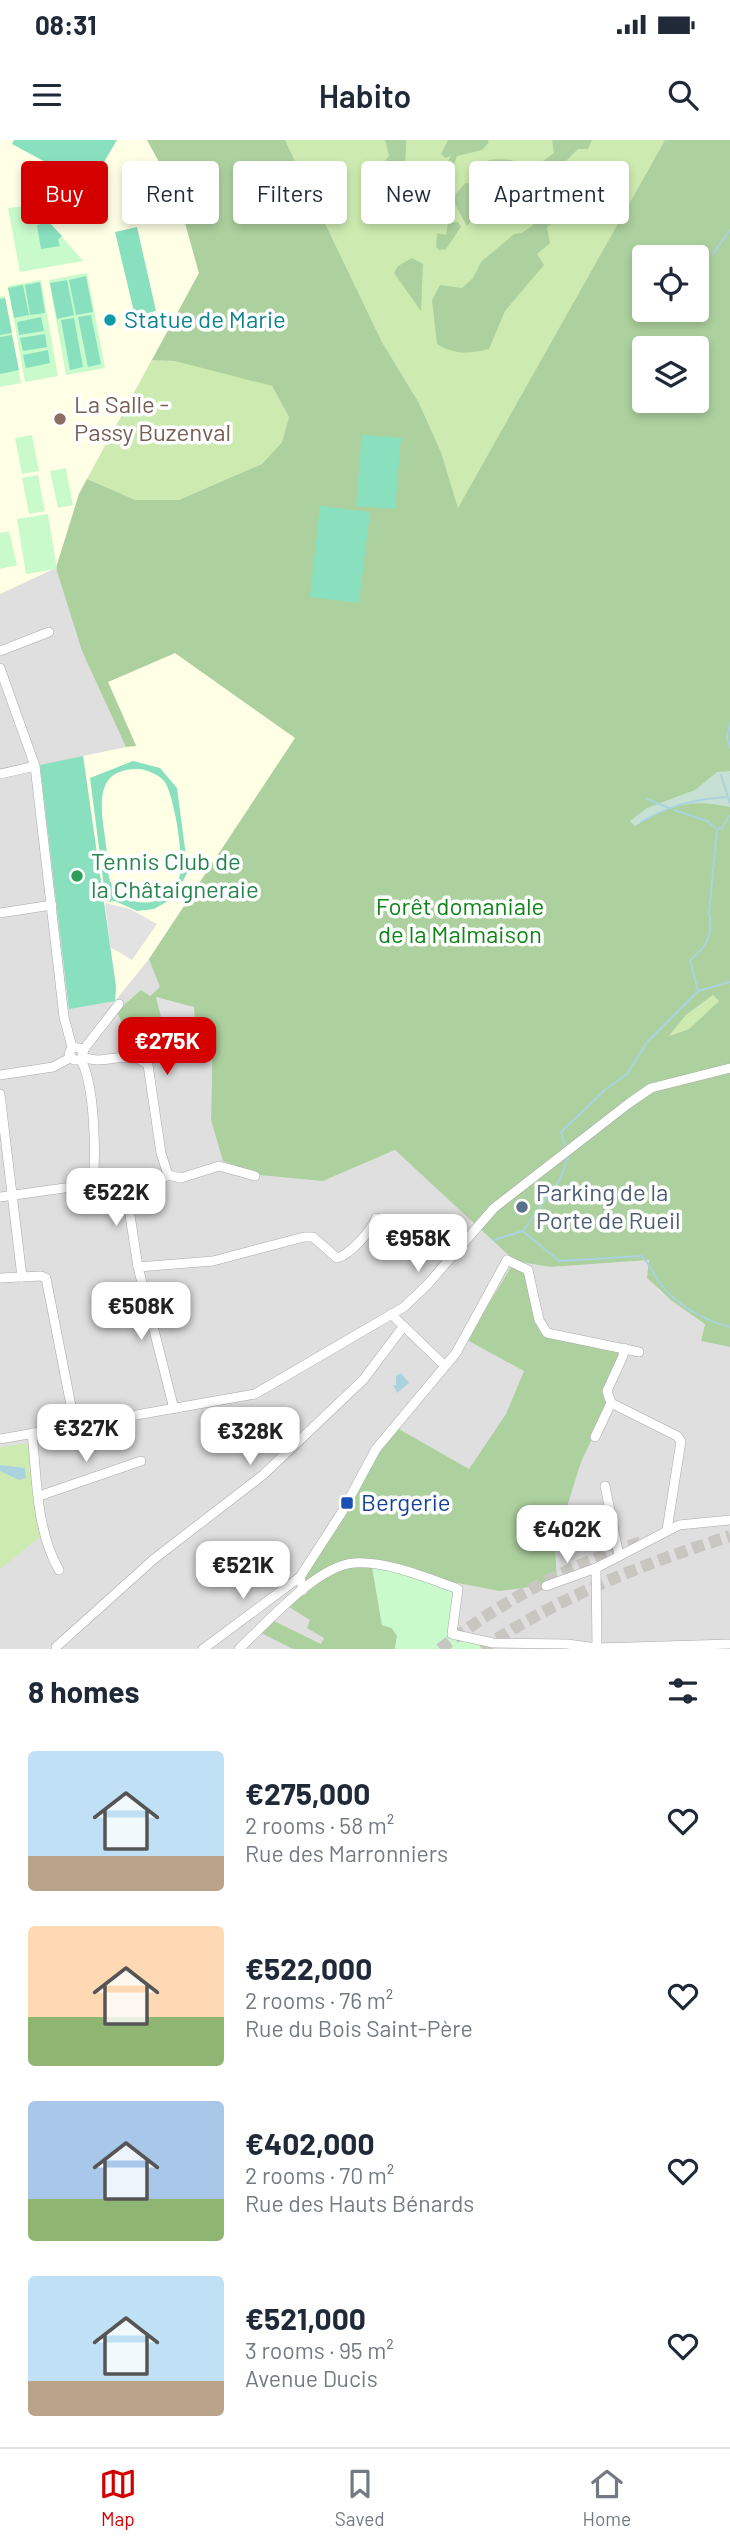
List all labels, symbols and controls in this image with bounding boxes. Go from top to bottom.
text: 08:31 [35,9,97,40]
icon: menu [28,76,66,114]
text: Habito [319,76,411,114]
icon: search [664,76,702,114]
chip: Buy [21,161,108,224]
chip: Rent [122,161,219,224]
chip: Filters [233,161,347,224]
chip: New [361,161,455,224]
chip: Apartment [469,161,629,224]
map controls [632,245,709,413]
button: locate [632,245,709,322]
place label: Statue de Marie [124,304,286,333]
marker: Statue de Marie [102,312,118,328]
button: layers [632,336,709,413]
place label: La Salle - Passy Buzenval [74,389,231,446]
marker: La Salle - Passy Buzenval [52,411,68,427]
place label: Tennis Club de la Châtaigneraie [91,846,259,903]
marker: Tennis Club de la Châtaigneraie [69,868,85,884]
park label: Forêt domaniale de la Malmaison [376,891,544,948]
pin: €275K [118,1018,216,1077]
text: €275K [134,1026,200,1054]
pin: €522K [67,1168,165,1228]
text: €522K [82,1177,150,1205]
place label: Parking de la Porte de Rueil [536,1177,681,1234]
marker: Parking de la Porte de Rueil [514,1199,530,1215]
pin: €958K [369,1214,467,1274]
text: €958K [385,1223,451,1251]
pin: €508K [92,1282,190,1342]
text: €508K [108,1291,174,1319]
pin: €327K [37,1404,135,1464]
pin: €328K [201,1408,299,1467]
text: €327K [53,1413,119,1441]
text: €328K [217,1416,283,1444]
place label: Bergerie [361,1487,451,1516]
marker: Bergerie [339,1495,355,1511]
pin: €402K [518,1506,616,1565]
text: €402K [533,1514,601,1542]
pin: €521K [194,1542,292,1601]
text: €521K [212,1550,274,1578]
icon: filters [664,1672,702,1710]
text: 8 homes [28,1673,139,1709]
text: €275,000 [245,1775,370,1811]
icon: home [84,1779,168,1863]
icon: heart [664,1802,702,1840]
text: 2 rooms · 58 m² [245,1811,394,1839]
text: Rue des Marronniers [245,1839,448,1867]
text: €522,000 [245,1950,372,1986]
icon: home [84,1954,168,2038]
icon: heart [664,1977,702,2015]
text: 2 rooms · 76 m² [245,1986,393,2014]
text: Rue du Bois Saint-Père [245,2014,473,2042]
text: €402,000 [245,2125,375,2161]
icon: home [84,2129,168,2213]
icon: heart [664,2152,702,2190]
text: 2 rooms · 70 m² [245,2161,394,2189]
text: Rue des Hauts Bénards [245,2189,474,2217]
text: €521,000 [245,2300,366,2336]
icon: home [84,2304,168,2388]
icon: heart [664,2327,702,2365]
text: 3 rooms · 95 m² [245,2336,394,2364]
text: Avenue Ducis [245,2364,378,2392]
tab: Map [99,2465,137,2530]
tab: Saved [335,2465,385,2530]
tab: Home [583,2465,631,2530]

